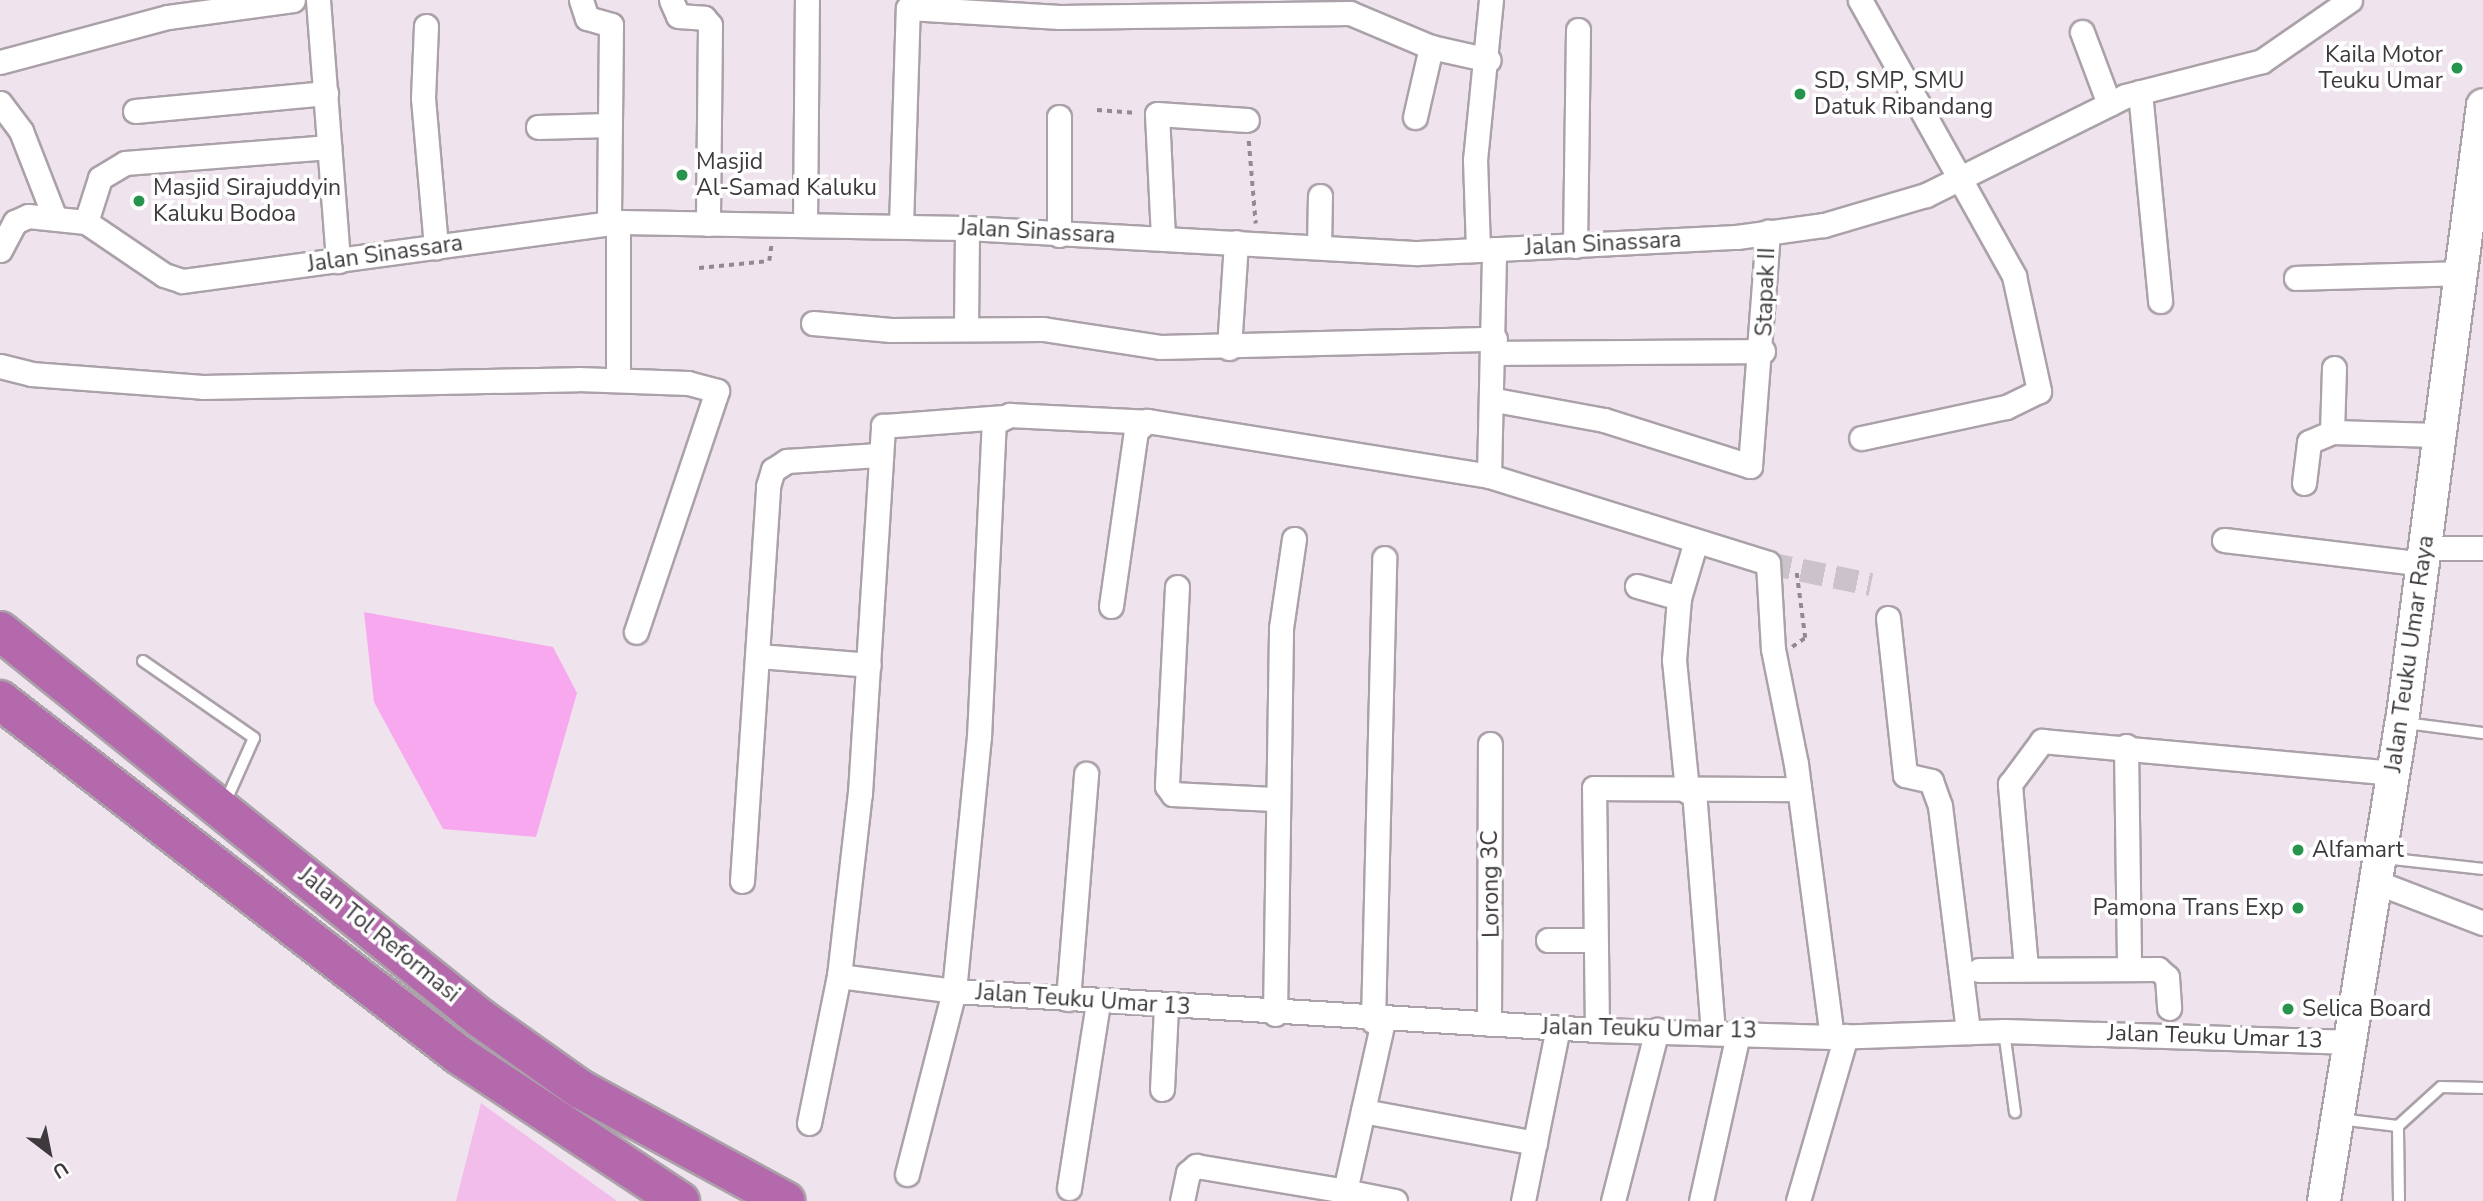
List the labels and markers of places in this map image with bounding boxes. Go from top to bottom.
place label: Kaila Motor Teuku Umar [2319,41,2443,95]
marker: Kaila Motor Teuku Umar [2449,60,2465,76]
place label: SD, SMP, SMU Datuk Ribandang [1814,67,1993,121]
marker: SD, SMP, SMU Datuk Ribandang [1792,86,1808,102]
place label: Masjid Al-Samad Kaluku [696,148,877,202]
marker: Masjid Al-Samad Kaluku [674,167,690,183]
place label: Masjid Sirajuddyin Kaluku Bodoa [153,174,341,228]
marker: Masjid Sirajuddyin Kaluku Bodoa [131,193,147,209]
place label: Alfamart [2312,836,2404,864]
marker: Alfamart [2290,842,2306,858]
place label: Pamona Trans Exp [2093,894,2284,922]
marker: Pamona Trans Exp [2290,900,2306,916]
place label: Selica Board [2302,995,2431,1023]
marker: Selica Board [2280,1001,2296,1017]

